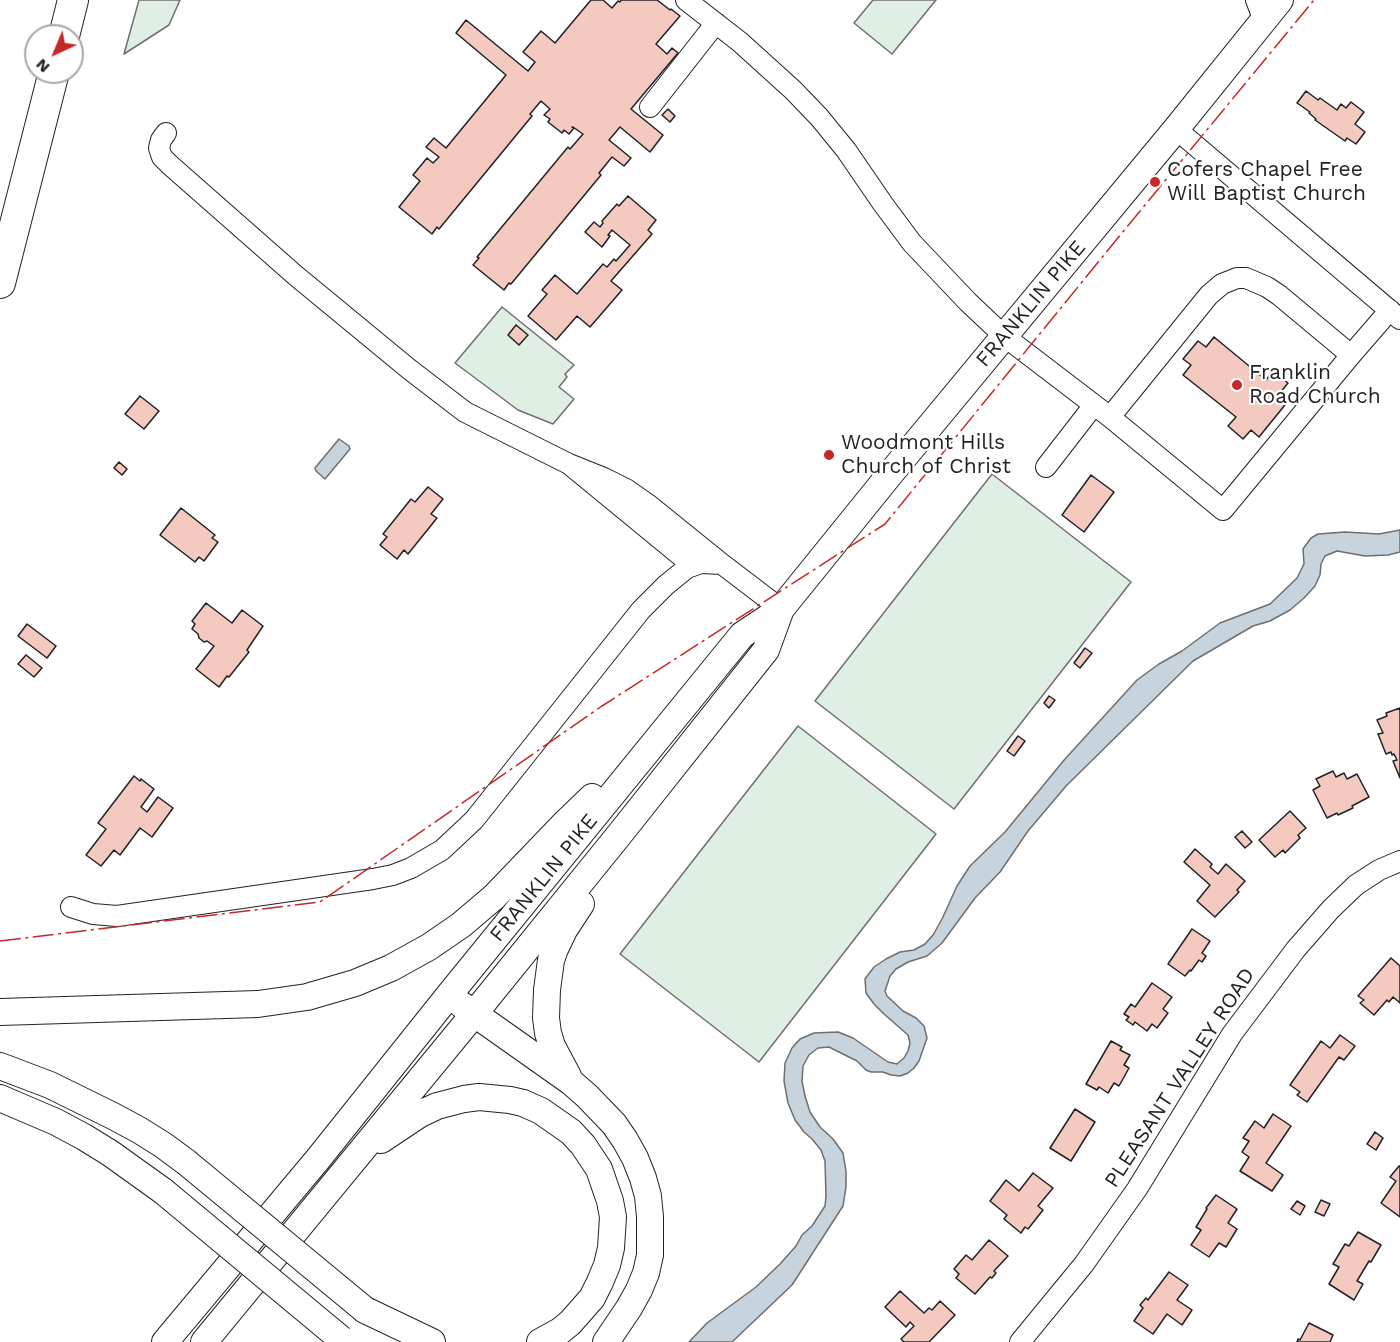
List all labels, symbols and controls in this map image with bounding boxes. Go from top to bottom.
north arrow [24,24,84,84]
text: N [32,55,53,77]
place label: Cofers Chapel Free Will Baptist Church [1167,157,1366,207]
marker: Cofers Chapel Free Will Baptist Church [1148,175,1162,189]
street label: FRANKLIN PIKE [971,236,1091,372]
place label: Franklin Road Church [1249,360,1381,410]
marker: Franklin Road Church [1230,378,1244,392]
place label: Woodmont Hills Church of Christ [841,430,1011,480]
marker: Woodmont Hills Church of Christ [822,448,836,462]
street label: FRANKLIN PIKE [485,809,603,947]
street label: PLEASANT VALLEY ROAD [1099,963,1261,1193]

